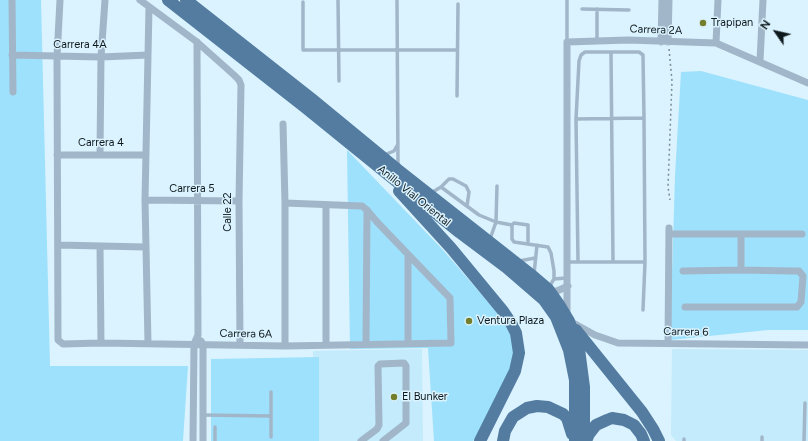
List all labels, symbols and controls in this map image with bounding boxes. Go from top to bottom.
north arrow [756,12,796,52]
place label: Trapipan [711,16,753,30]
marker: Trapipan [698,18,708,28]
text: N [758,18,773,32]
street label: Carrera 2A [629,22,683,38]
street label: Carrera 4A [53,38,107,52]
street label: Carrera 4 [78,136,124,150]
street label: Anillo Vial Oriental [375,163,453,229]
street label: Carrera 5 [169,182,215,196]
street label: Calle 22 [221,192,235,232]
place label: Ventura Plaza [477,314,544,328]
marker: Ventura Plaza [464,316,474,326]
street label: Carrera 6 [663,325,709,339]
street label: Carrera 6A [220,327,272,341]
place label: El Bunker [402,390,448,404]
marker: El Bunker [389,392,399,402]

